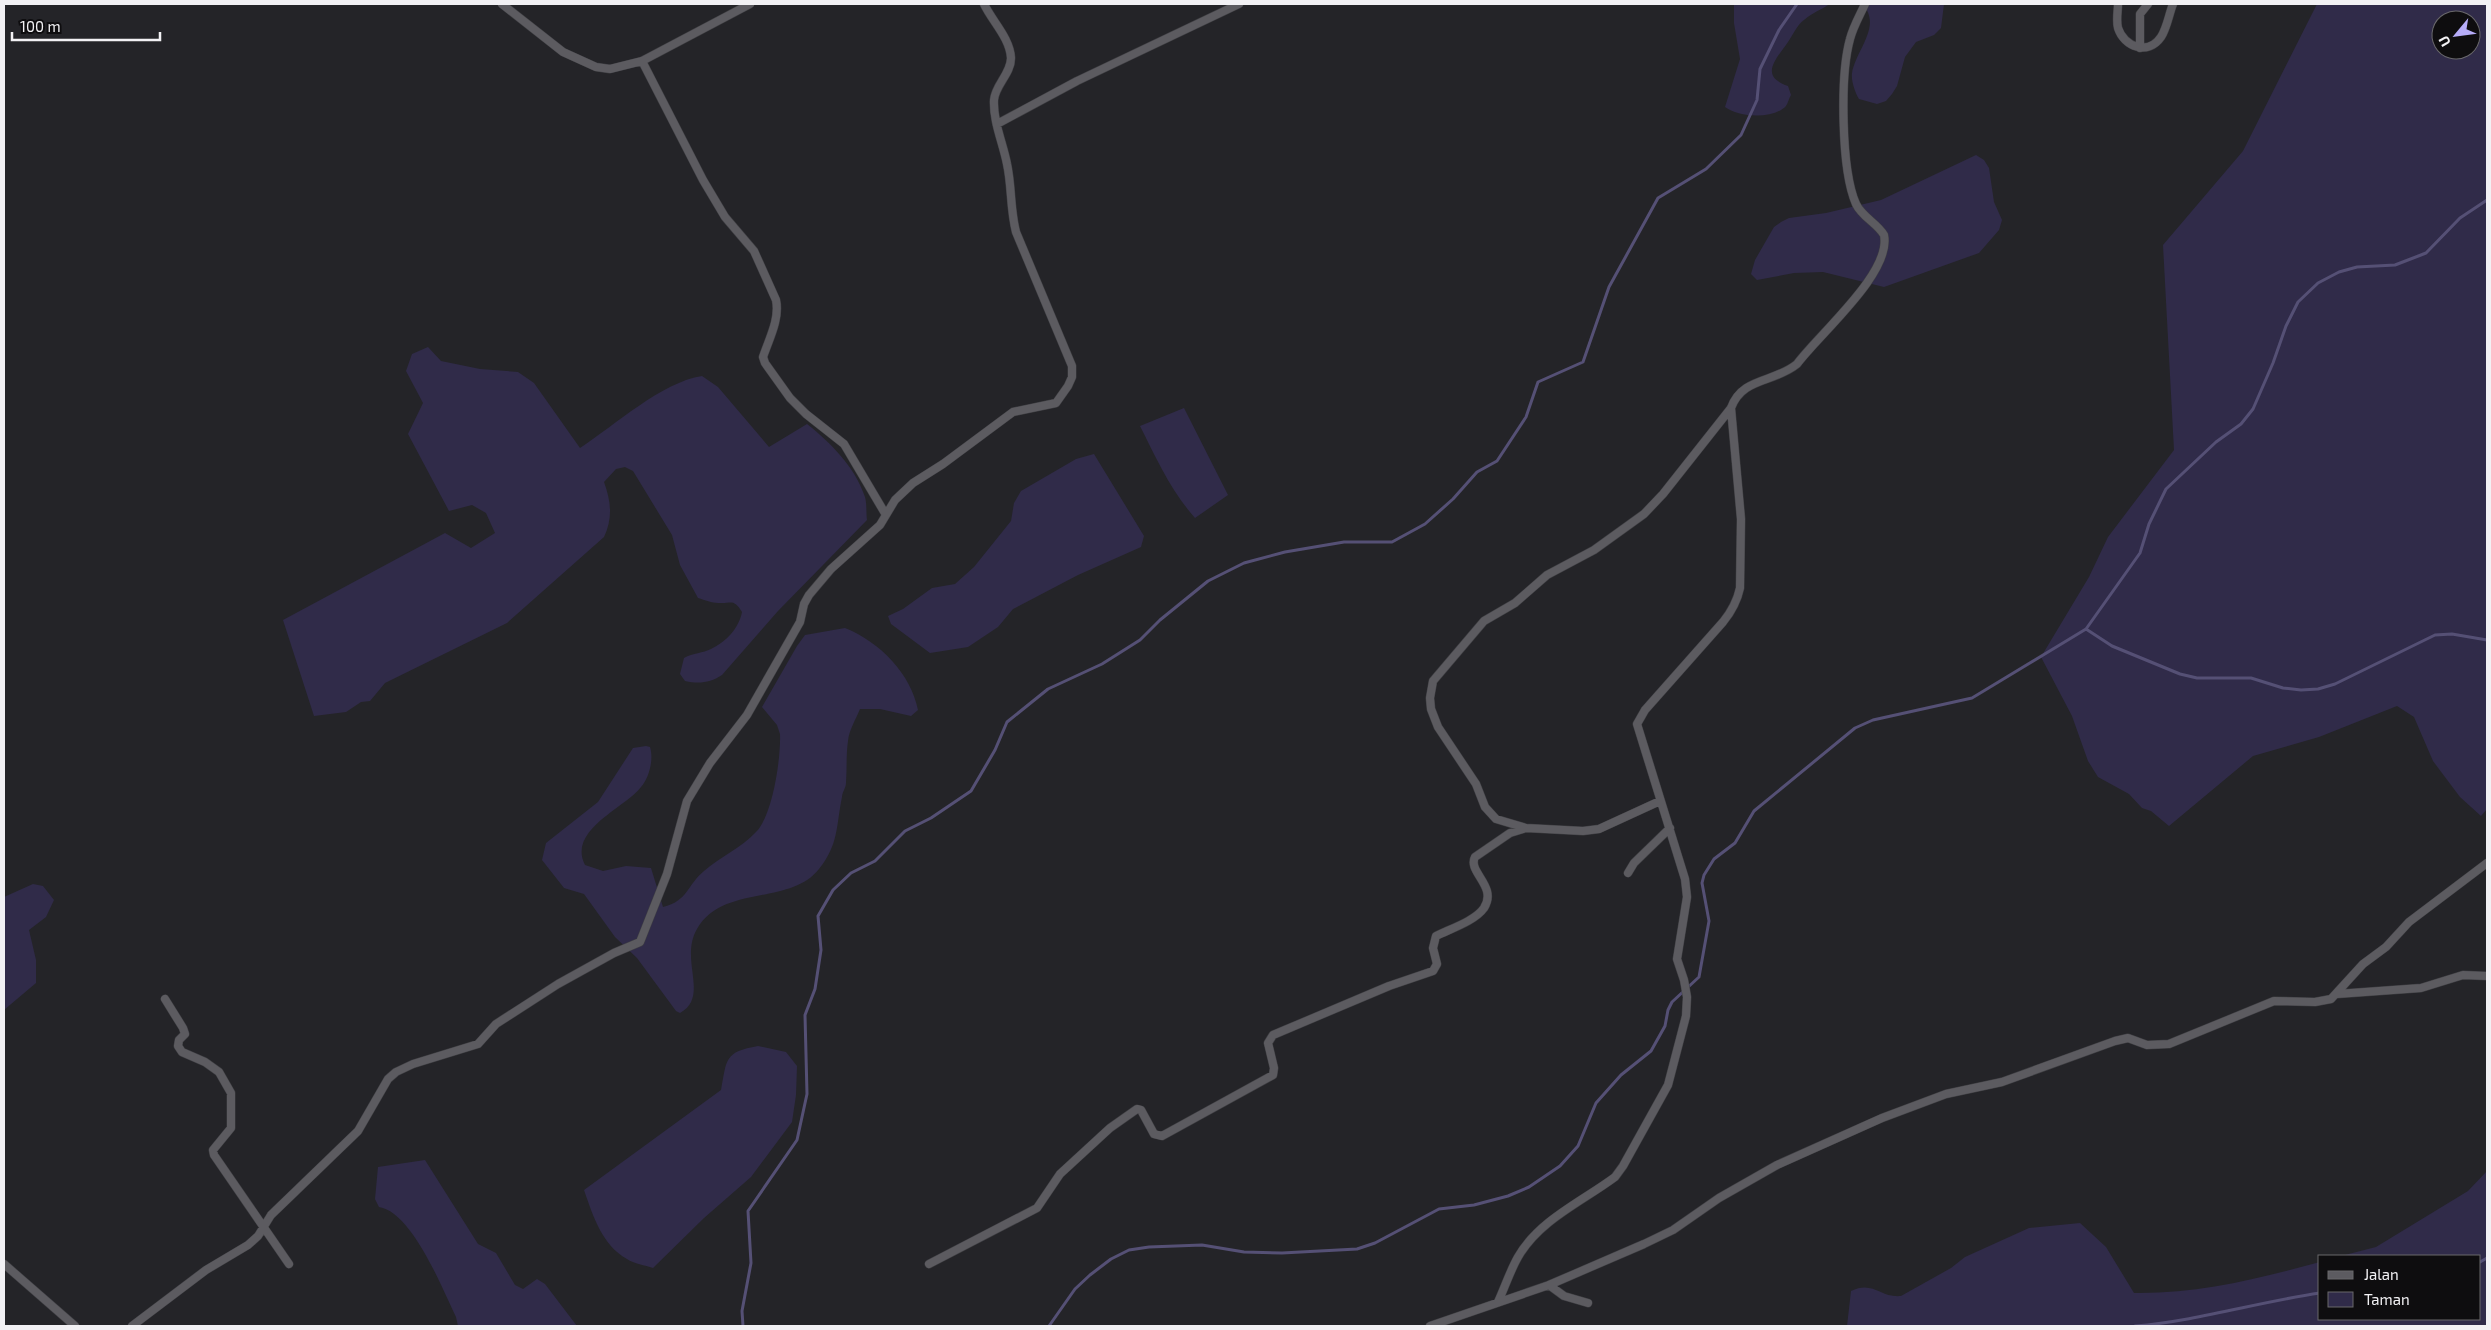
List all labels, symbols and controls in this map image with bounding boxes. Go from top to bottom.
scale bar [12,10,160,42]
north arrow [2431,10,2481,60]
text: 100 m [20,17,61,35]
text: U [2434,33,2454,50]
legend [2318,1255,2481,1320]
text: Jalan [2364,1265,2399,1283]
text: Taman [2364,1290,2410,1308]

